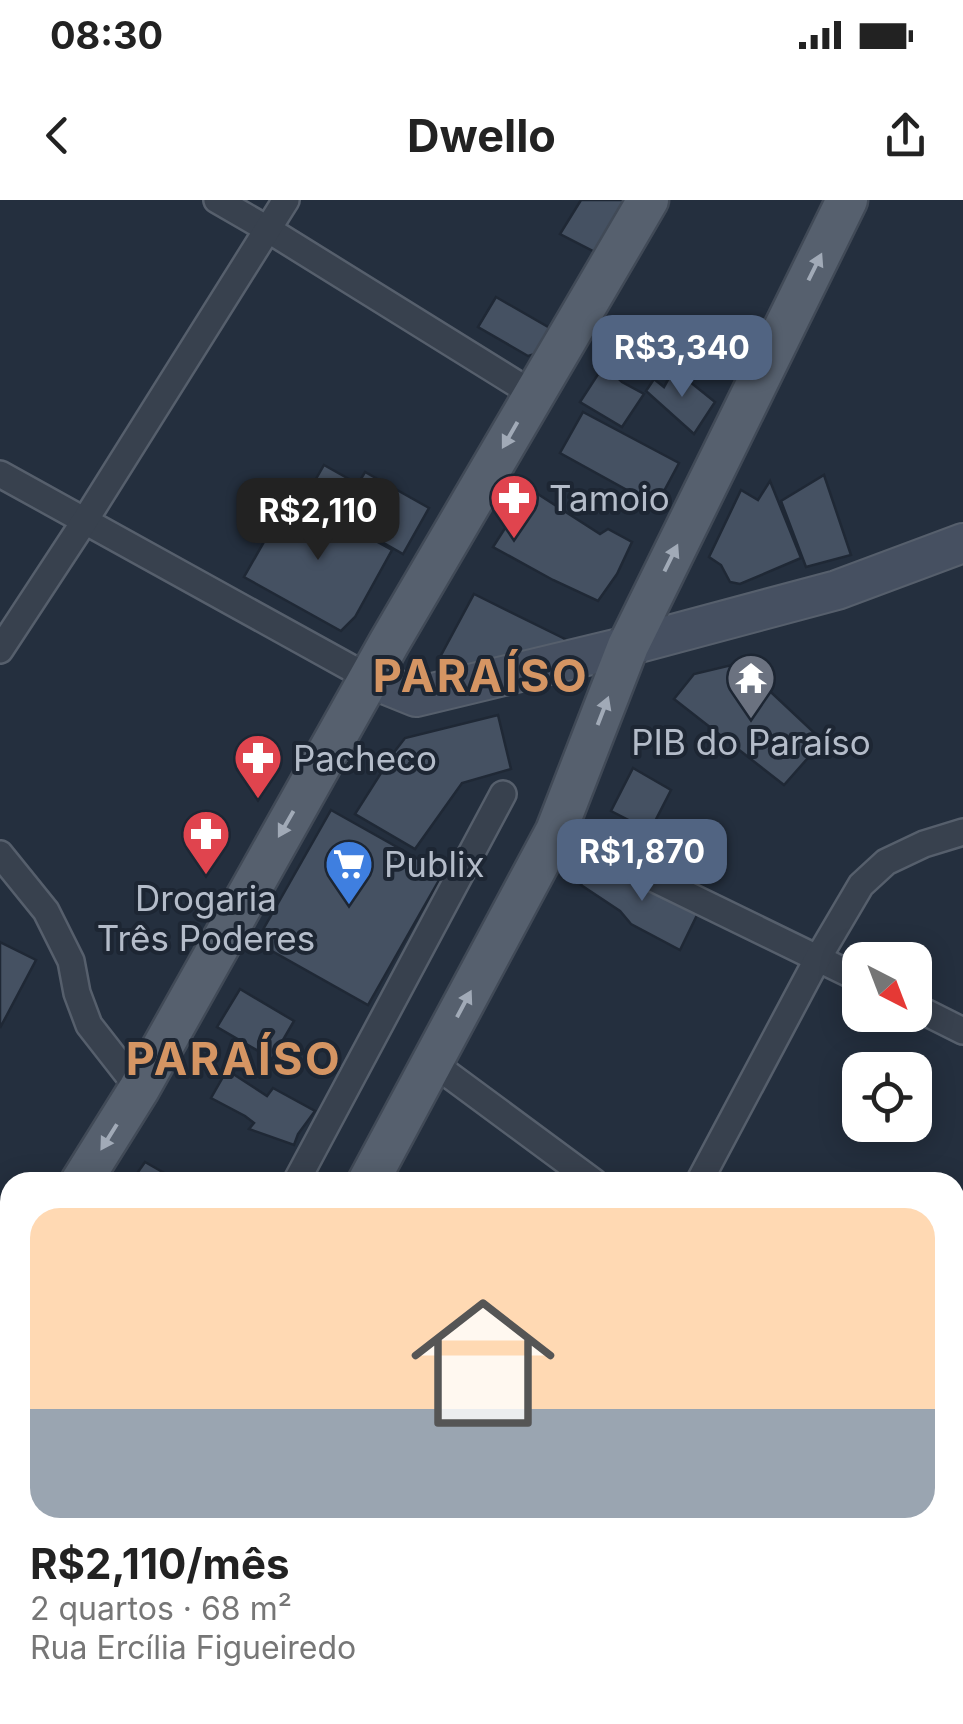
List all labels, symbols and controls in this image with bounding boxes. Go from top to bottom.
text: 08:30 [50,12,163,58]
icon: back [30,108,85,163]
text: Dwello [407,108,556,163]
icon: share [878,108,933,163]
one-way arrow [806,252,823,281]
pin: R$3,340 [590,315,774,400]
text: R$3,340 [614,328,750,367]
one-way arrow [502,421,519,449]
pharmacy icon: Tamoio [488,472,540,540]
place label: Tamoio [549,477,670,519]
pin: R$2,110 [226,478,410,563]
text: R$2,110 [258,491,378,530]
one-way arrow [663,544,680,573]
district label: PARAÍSO [373,648,589,703]
temple icon: PIB do Paraíso [725,652,777,720]
one-way arrow [596,696,611,726]
place label: PIB do Paraíso [631,721,871,763]
pharmacy icon: Pacheco [232,732,284,800]
place label: Pacheco [293,737,437,779]
pharmacy icon: Drogaria Três Poderes [180,808,232,876]
one-way arrow [278,810,296,838]
pin: R$1,870 [550,819,734,904]
text: R$1,870 [579,832,705,871]
supermarket icon: Publix [323,838,375,906]
place label: Publix [384,843,485,885]
place label: Drogaria Três Poderes [97,877,315,959]
north arrow [842,942,932,1032]
map controls [842,942,932,1142]
one-way arrow [456,990,473,1019]
district label: PARAÍSO [126,1031,342,1086]
button: locate [842,1052,932,1142]
one-way arrow [101,1123,118,1151]
icon: home [393,1273,573,1453]
text: R$2,110/mês [30,1538,290,1589]
text: 2 quartos · 68 m² [30,1589,292,1628]
text: Rua Ercília Figueiredo [30,1628,356,1667]

